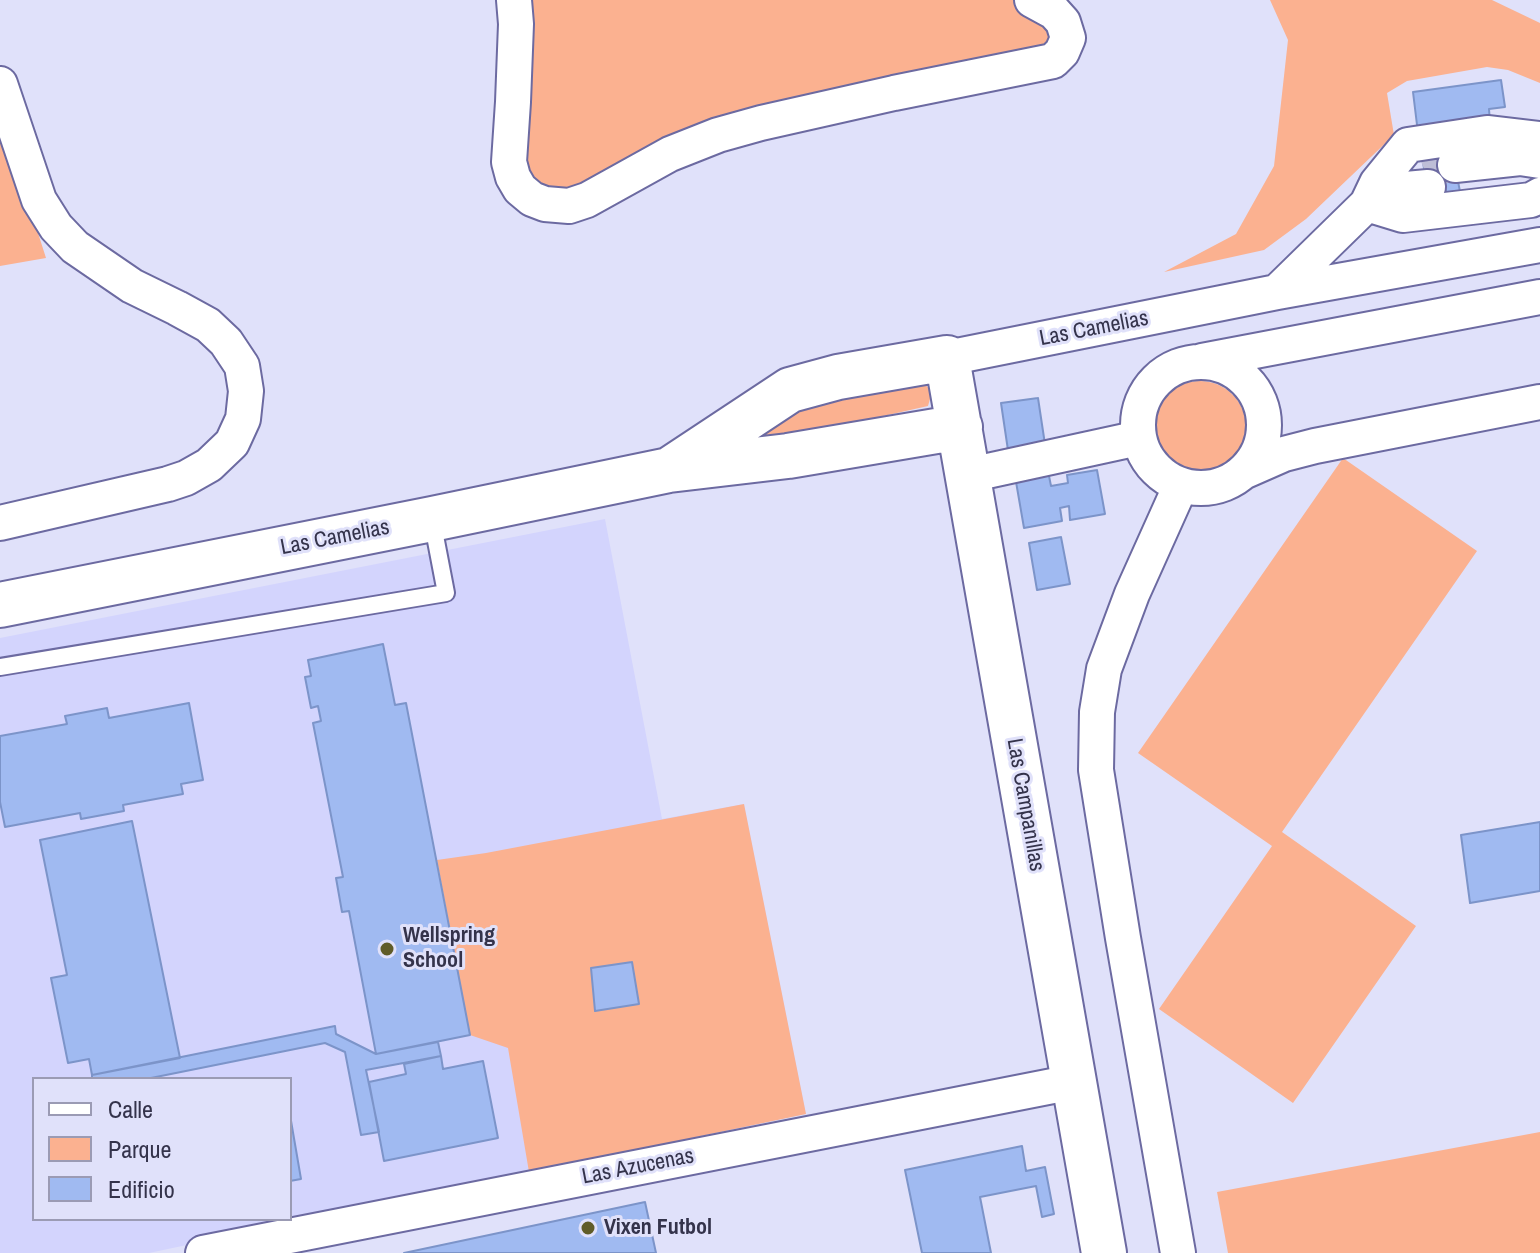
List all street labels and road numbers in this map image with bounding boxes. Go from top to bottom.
street label: Las Camelias [1037,306,1151,352]
street label: Las Camelias [278,515,392,561]
street label: Las Campanillas [1000,737,1050,873]
street label: Las Azucenas [580,1143,696,1191]

